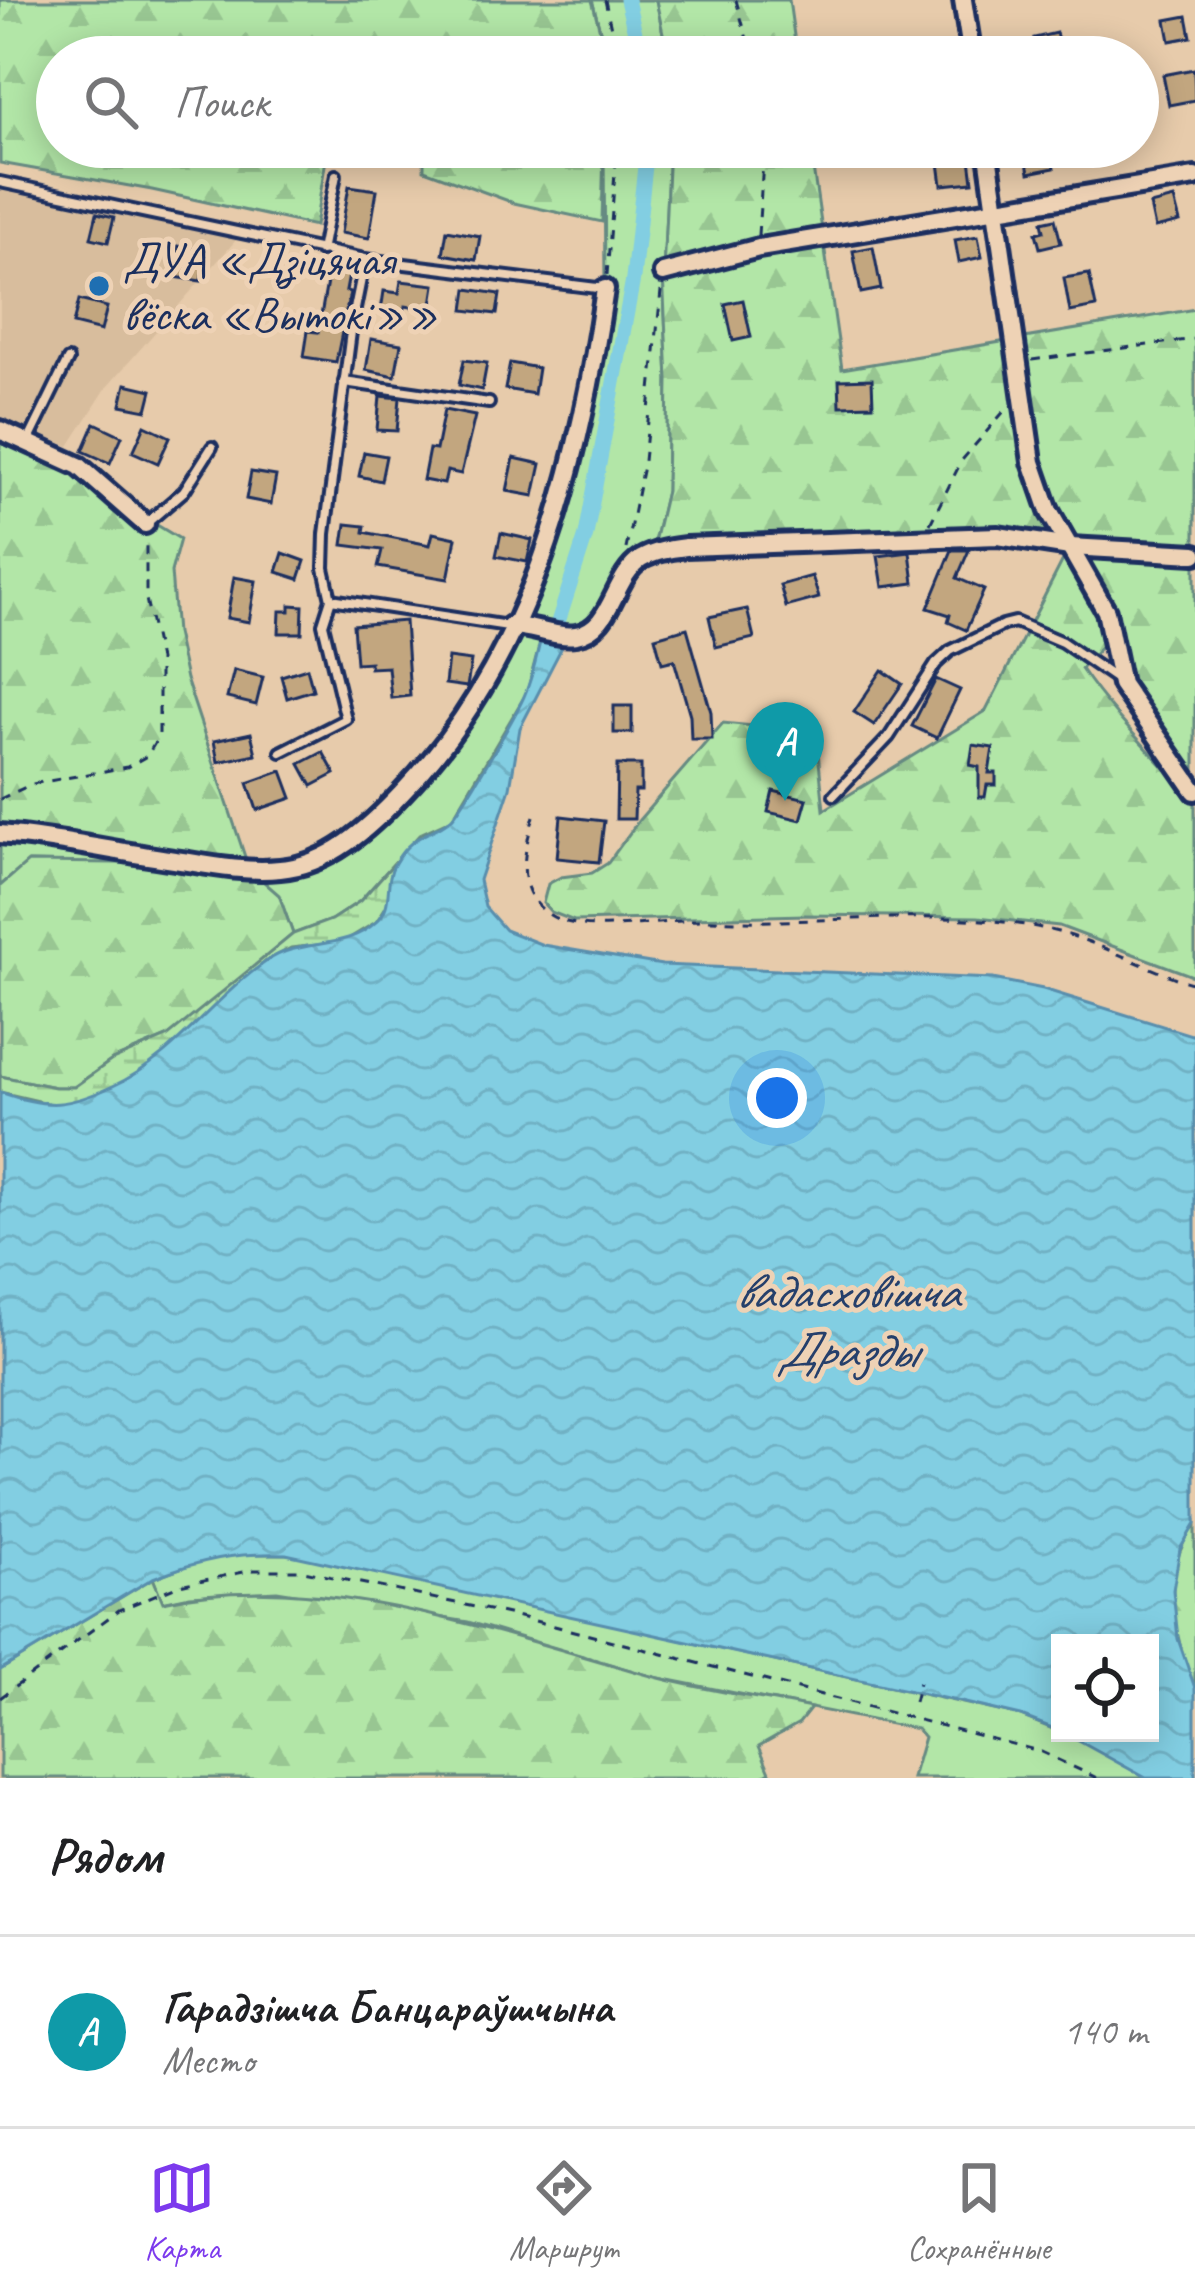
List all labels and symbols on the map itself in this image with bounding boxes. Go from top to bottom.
place label: ДУА «Дзіцячая вёска «Вытокі»» [123,229,438,344]
marker: ДУА «Дзіцячая вёска «Вытокі»» [86,273,112,299]
pin: A [746,702,824,801]
your location [747,1068,807,1128]
water label: вадасховішча Дразды [735,1259,963,1382]

